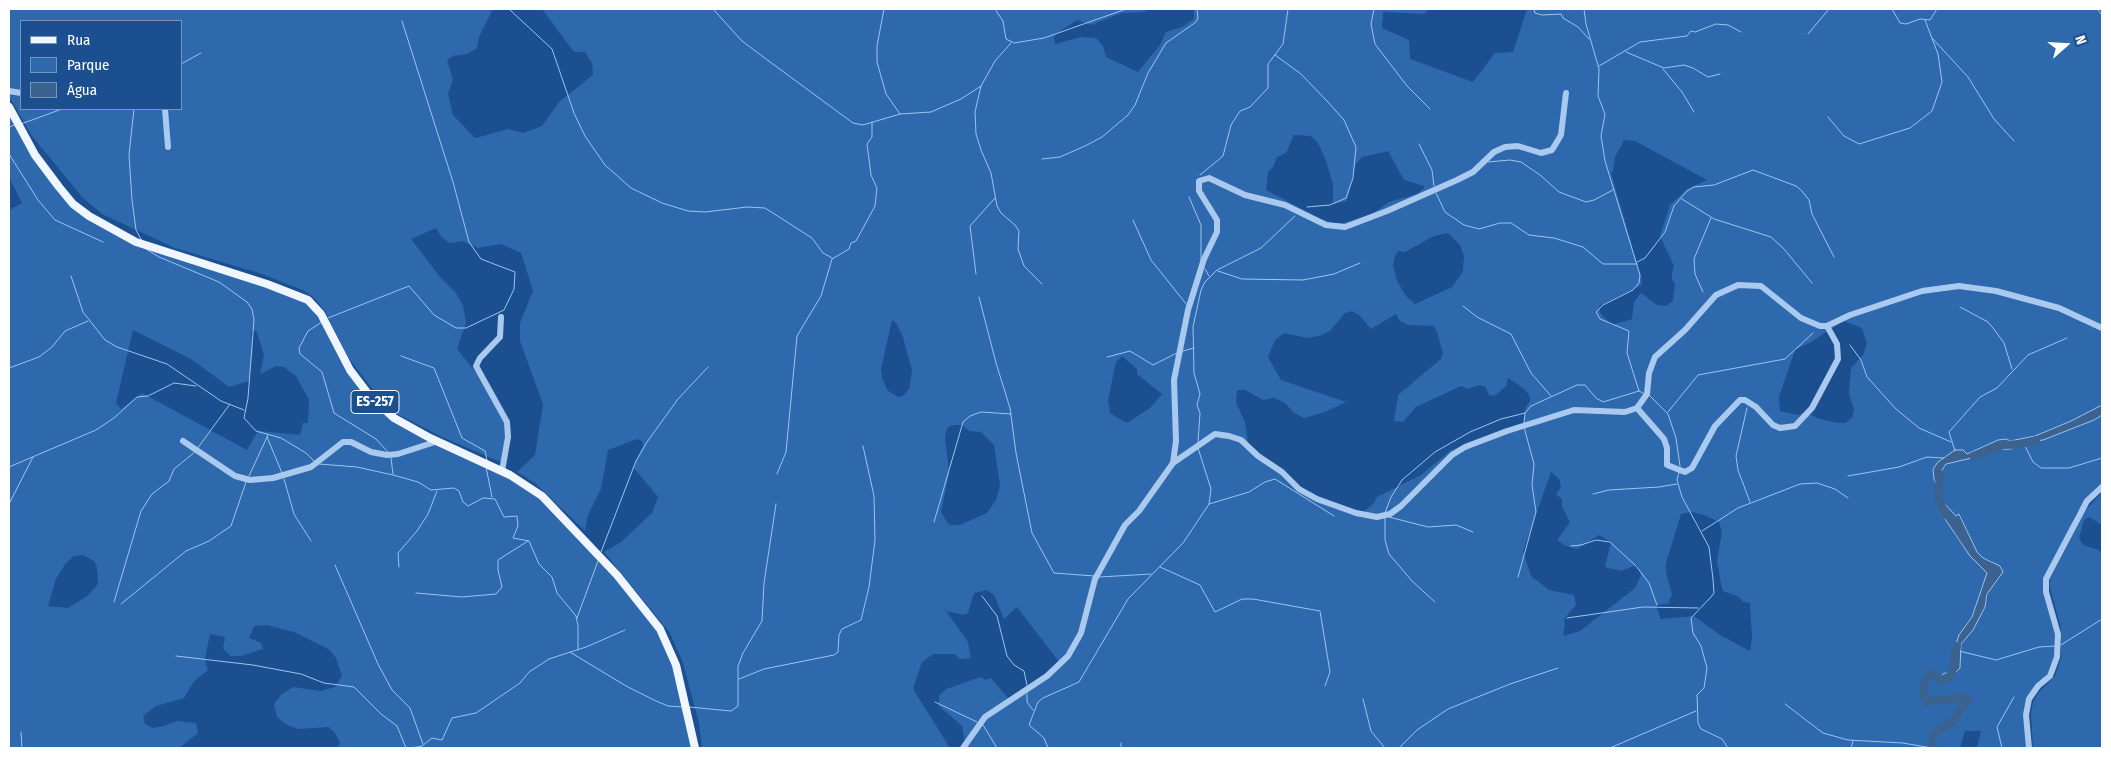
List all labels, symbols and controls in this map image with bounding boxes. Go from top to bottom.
legend [20,20,182,110]
north arrow [2041,20,2091,70]
text: Rua [67,31,90,49]
text: N [2071,33,2090,47]
text: Parque [67,56,110,74]
text: Água [67,81,97,99]
road number: ES-257 [351,391,399,414]

